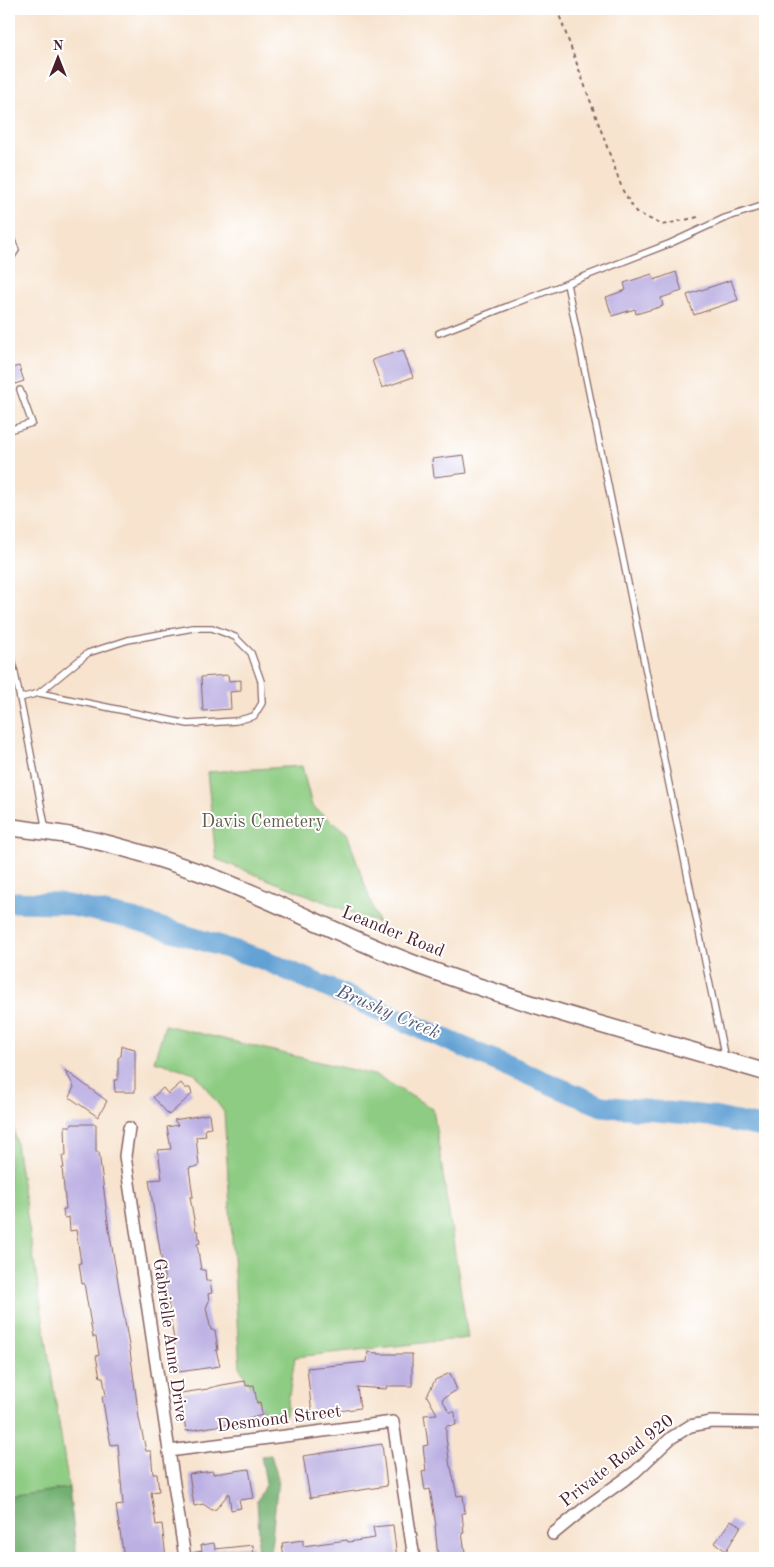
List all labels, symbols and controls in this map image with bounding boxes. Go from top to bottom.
north arrow [32,32,82,82]
text: N [53,39,64,53]
park label: Davis Cemetery [201,813,325,831]
street label: Leander Road [339,903,447,961]
water label: Brushy Creek [332,982,443,1043]
street label: Gabrielle Anne Drive [150,1257,190,1423]
street label: Desmond Street [216,1402,342,1436]
street label: Private Road 920 [557,1411,677,1511]

